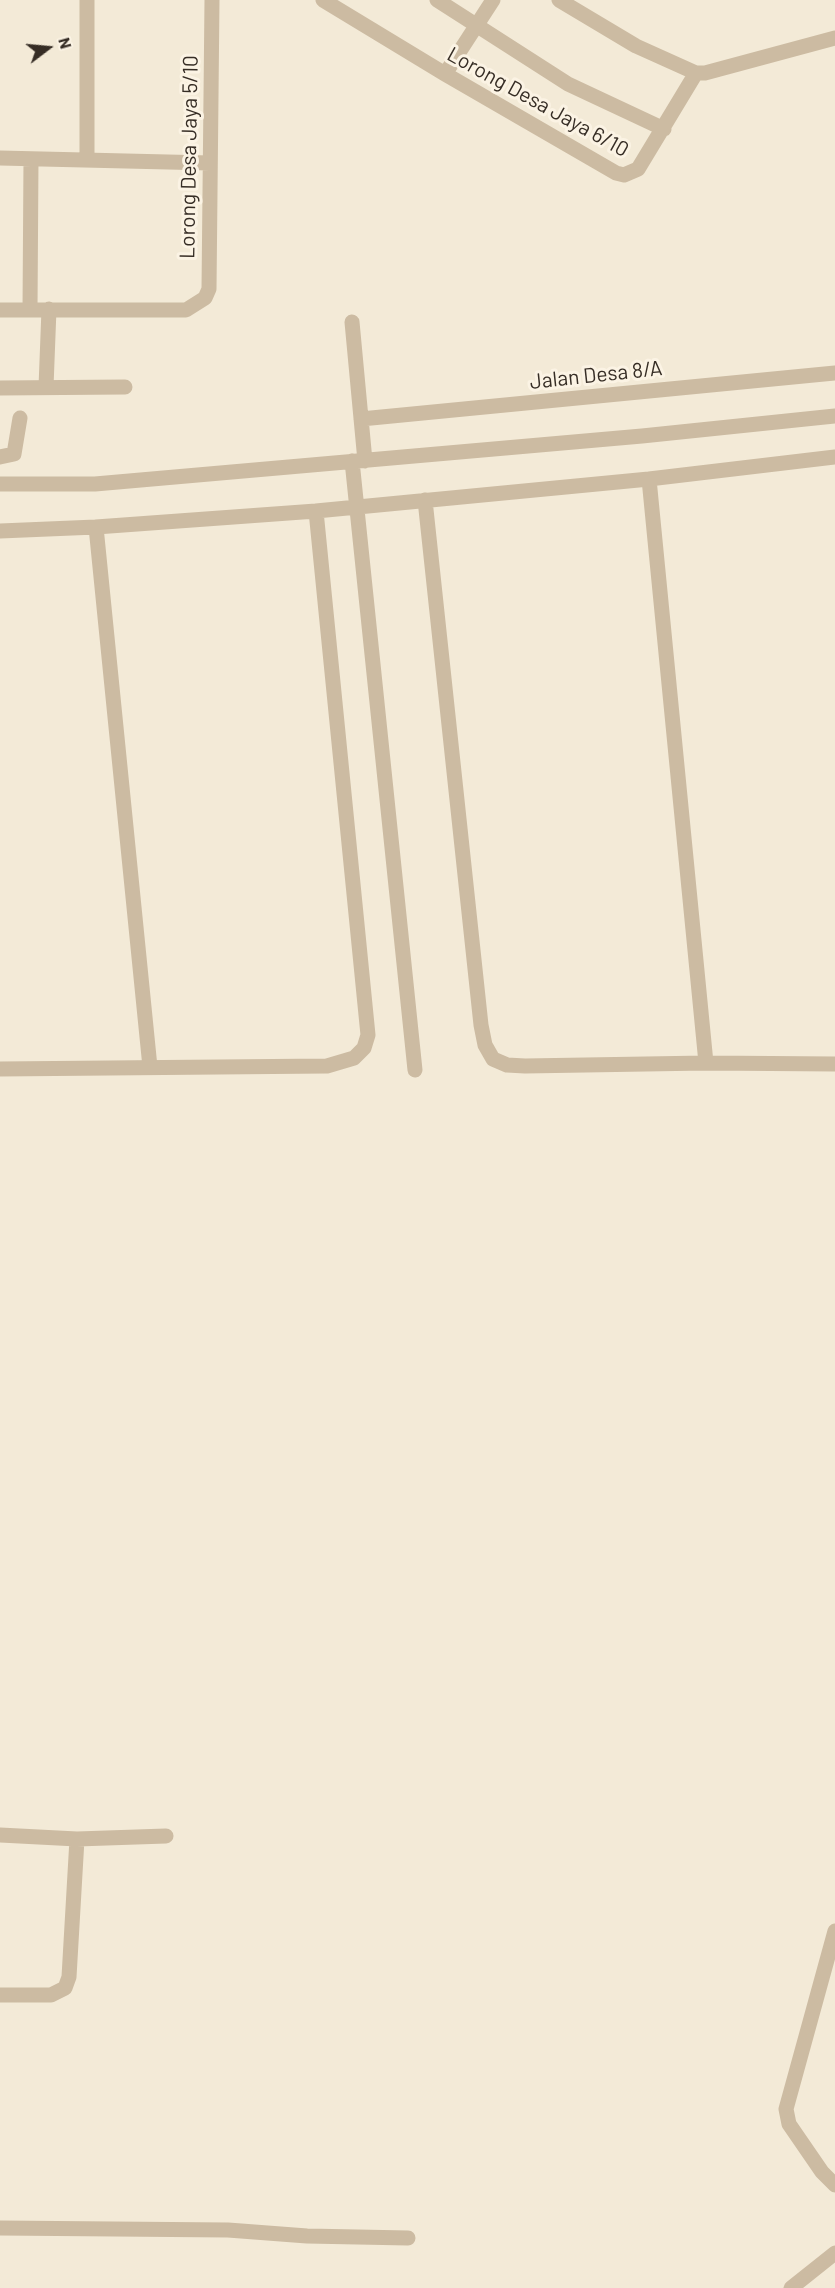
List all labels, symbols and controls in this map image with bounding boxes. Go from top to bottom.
north arrow [18,18,78,78]
text: N [55,35,76,51]
street label: Lorong Desa Jaya 6/10 [443,42,633,162]
street label: Lorong Desa Jaya 5/10 [175,55,203,259]
street label: Jalan Desa 8/A [528,356,664,394]

